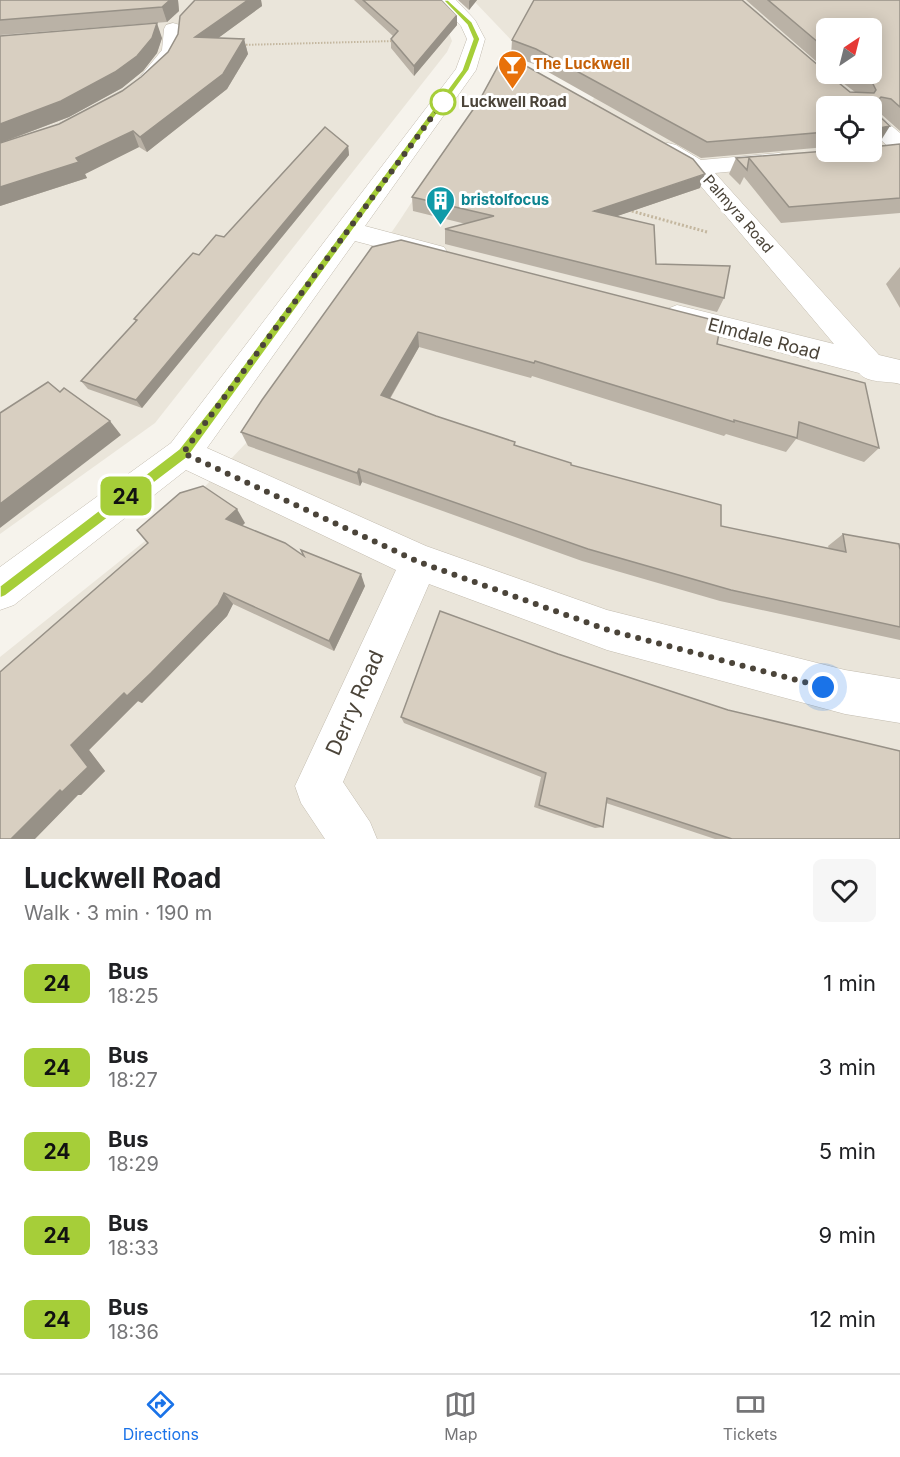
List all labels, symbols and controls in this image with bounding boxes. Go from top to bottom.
north arrow [816,18,882,84]
map controls [816,18,882,162]
bar icon: The Luckwell [496,48,528,90]
place label: The Luckwell [533,54,630,73]
marker: Luckwell Road [430,89,456,115]
place label: Luckwell Road [461,92,567,111]
button: locate [816,96,882,162]
street label: Palmyra Road [699,171,778,257]
building icon: bristolfocus [424,184,456,226]
place label: bristolfocus [461,190,549,209]
street label: Elmdale Road [706,313,823,364]
line badge: 24 [99,476,153,516]
text: 24 [112,484,140,509]
street label: Derry Road [320,646,389,759]
your location [808,672,838,702]
button: heart [813,859,876,922]
text: Luckwell Road [24,861,221,895]
text: Walk · 3 min · 190 m [24,901,212,925]
text: Bus [108,958,149,984]
text: 1 min [823,970,876,996]
text: 24 [43,971,71,996]
text: 18:25 [108,984,159,1008]
text: Bus [108,1042,149,1068]
text: 3 min [819,1054,876,1080]
text: 24 [43,1055,71,1080]
text: 18:27 [108,1068,158,1092]
text: Bus [108,1126,149,1152]
text: 5 min [819,1138,876,1164]
text: 24 [43,1139,71,1164]
text: 18:29 [108,1152,159,1176]
text: Bus [108,1210,149,1236]
text: 9 min [819,1222,876,1248]
text: 24 [43,1223,71,1248]
text: 18:33 [108,1236,159,1260]
text: Bus [108,1294,149,1320]
text: 12 min [810,1306,876,1332]
text: 24 [43,1307,71,1332]
text: 18:36 [108,1320,159,1344]
tab: Directions [123,1388,199,1444]
tab: Map [444,1388,477,1444]
tab: Tickets [723,1388,777,1444]

